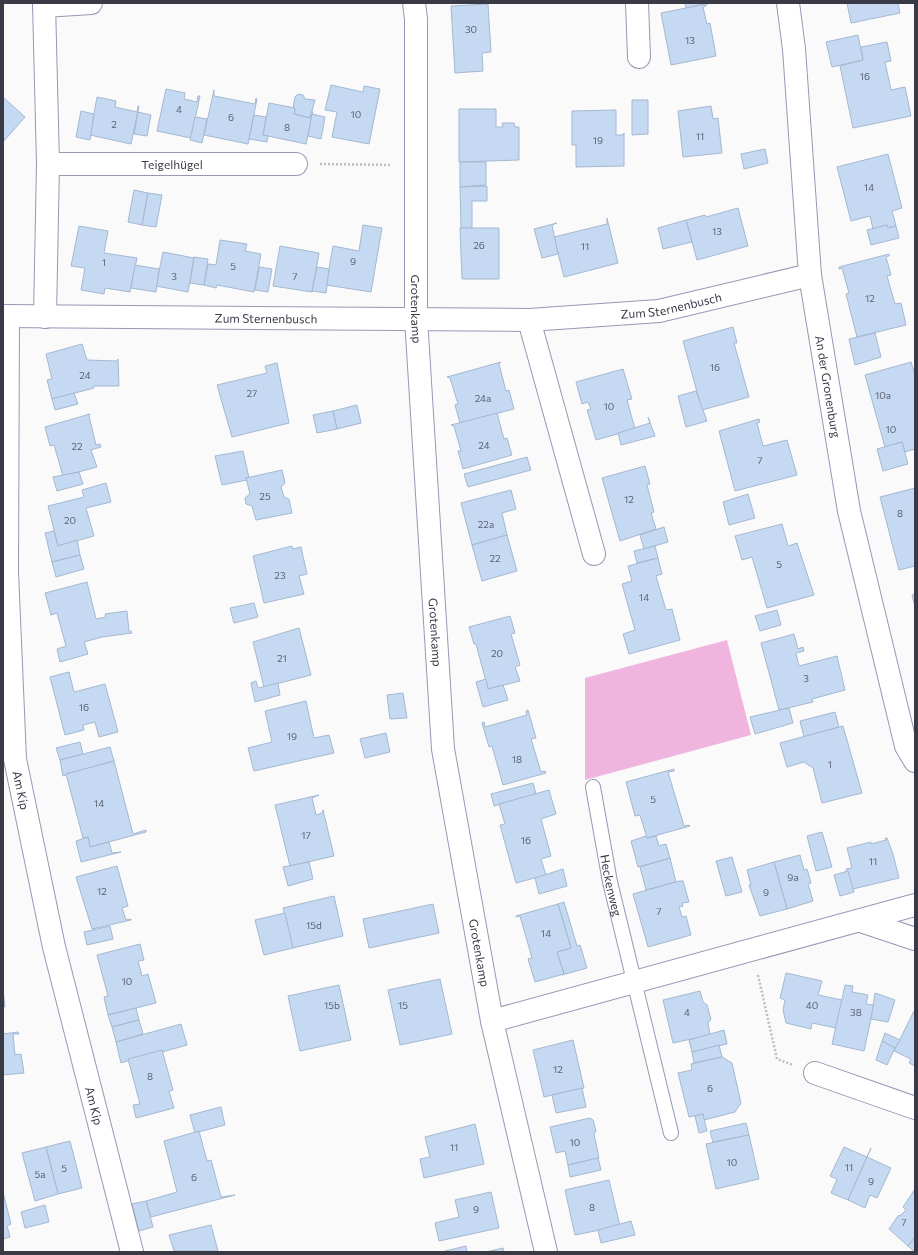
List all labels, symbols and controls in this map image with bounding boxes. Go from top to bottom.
house number: 30 [465,23,477,35]
house number: 13 [685,34,695,46]
house number: 16 [860,70,870,82]
house number: 4 [176,103,182,115]
house number: 10 [351,108,361,120]
house number: 6 [228,111,234,123]
house number: 2 [111,118,117,130]
house number: 8 [284,121,290,133]
house number: 11 [696,130,704,142]
house number: 19 [593,134,603,146]
street label: Teigelhügel [141,157,203,171]
house number: 14 [864,181,874,193]
house number: 13 [712,225,722,237]
house number: 26 [473,239,485,251]
house number: 11 [581,240,589,252]
house number: 9 [350,255,356,267]
house number: 1 [102,256,106,268]
house number: 5 [230,260,236,272]
house number: 3 [171,270,177,282]
house number: 7 [292,270,298,282]
street label: Grotenkamp [409,274,425,344]
street label: Zum Sternenbusch [620,289,723,321]
house number: 12 [865,292,875,304]
street label: Zum Sternenbusch [215,311,317,325]
street label: An der Gronenburg [813,334,844,439]
house number: 16 [710,361,720,373]
house number: 24 [79,369,91,381]
house number: 27 [247,387,257,399]
house number: 10a [875,389,891,401]
house number: 24a [475,392,491,404]
house number: 10 [604,400,614,412]
house number: 10 [886,423,896,435]
house number: 24 [478,439,490,451]
house number: 22 [71,440,83,452]
house number: 7 [757,454,763,466]
house number: 25 [259,490,271,502]
house number: 12 [624,493,634,505]
house number: 8 [897,507,903,519]
house number: 20 [64,514,76,526]
house number: 22a [478,518,494,530]
house number: 22 [489,552,501,564]
house number: 5 [776,558,782,570]
house number: 23 [274,569,286,581]
house number: 14 [639,591,649,603]
street label: Grotenkamp [427,597,445,667]
house number: 20 [491,647,503,659]
house number: 21 [277,652,287,664]
house number: 3 [803,672,809,684]
house number: 16 [79,701,89,713]
house number: 19 [287,730,297,742]
house number: 18 [512,753,522,765]
house number: 1 [828,758,832,770]
street label: Am Kip [11,769,32,811]
house number: 5 [650,793,656,805]
house number: 14 [94,797,104,809]
house number: 17 [301,829,311,841]
house number: 16 [521,834,531,846]
street label: Heckenweg [598,853,625,918]
house number: 11 [869,855,877,867]
house number: 9a [787,871,799,883]
house number: 12 [97,885,107,897]
house number: 9 [763,886,769,898]
house number: 7 [656,905,662,917]
street label: Grotenkamp [467,918,493,988]
house number: 15d [306,919,322,931]
house number: 14 [541,927,551,939]
house number: 10 [122,975,132,987]
house number: 15b [324,999,340,1011]
house number: 15 [398,999,408,1011]
house number: 40 [806,999,818,1011]
house number: 4 [684,1006,690,1018]
house number: 38 [850,1006,862,1018]
house number: 12 [553,1063,563,1075]
house number: 8 [147,1070,153,1082]
house number: 6 [707,1082,713,1094]
street label: Am Kip [83,1085,106,1127]
house number: 10 [570,1136,580,1148]
house number: 11 [450,1141,458,1153]
house number: 10 [727,1156,737,1168]
house number: 11 [845,1161,853,1173]
house number: 5 [61,1162,67,1174]
house number: 5a [35,1168,45,1180]
house number: 6 [191,1171,197,1183]
house number: 9 [868,1175,874,1187]
house number: 8 [589,1201,595,1213]
house number: 9 [473,1203,479,1215]
house number: 7 [901,1216,907,1228]

